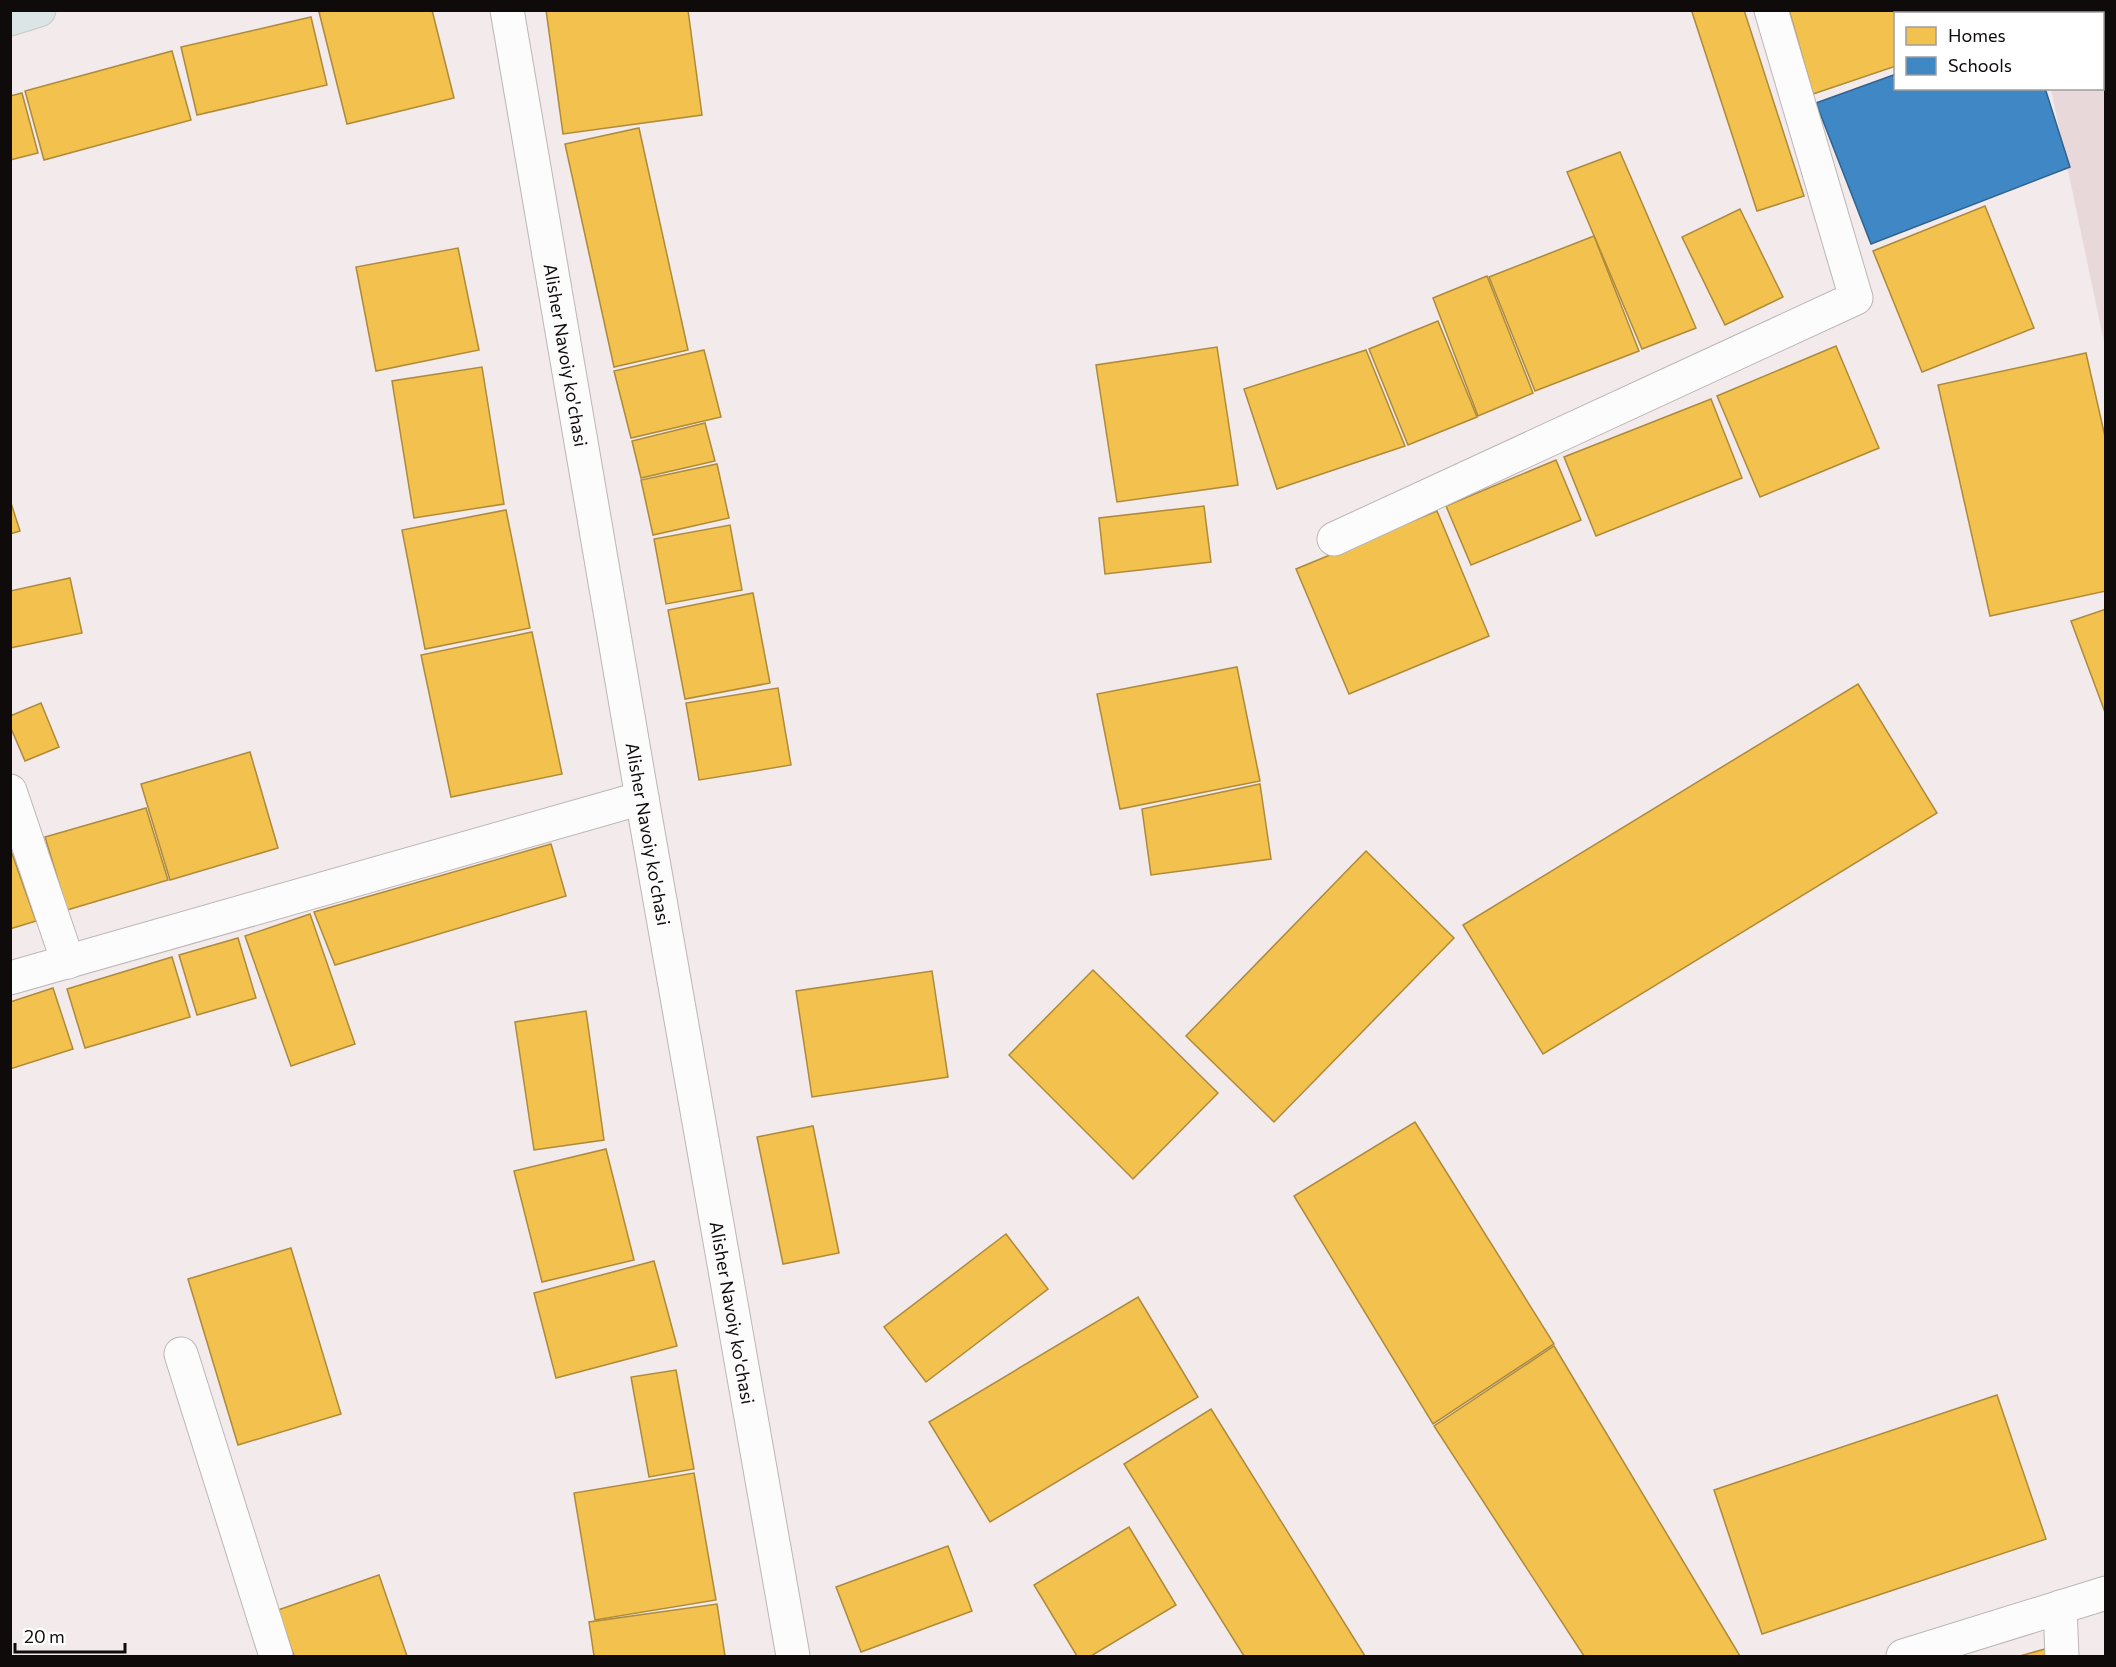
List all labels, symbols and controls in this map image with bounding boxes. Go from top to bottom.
legend [1894,12,2104,90]
text: Homes [1948,24,2006,46]
text: Schools [1948,54,2012,76]
street label: Alisher Navoiy ko'chasi [540,262,593,448]
street label: Alisher Navoiy ko'chasi [622,741,675,927]
street label: Alisher Navoiy ko'chasi [706,1219,759,1406]
scale bar [15,1616,124,1654]
text: 20 m [24,1625,65,1647]

